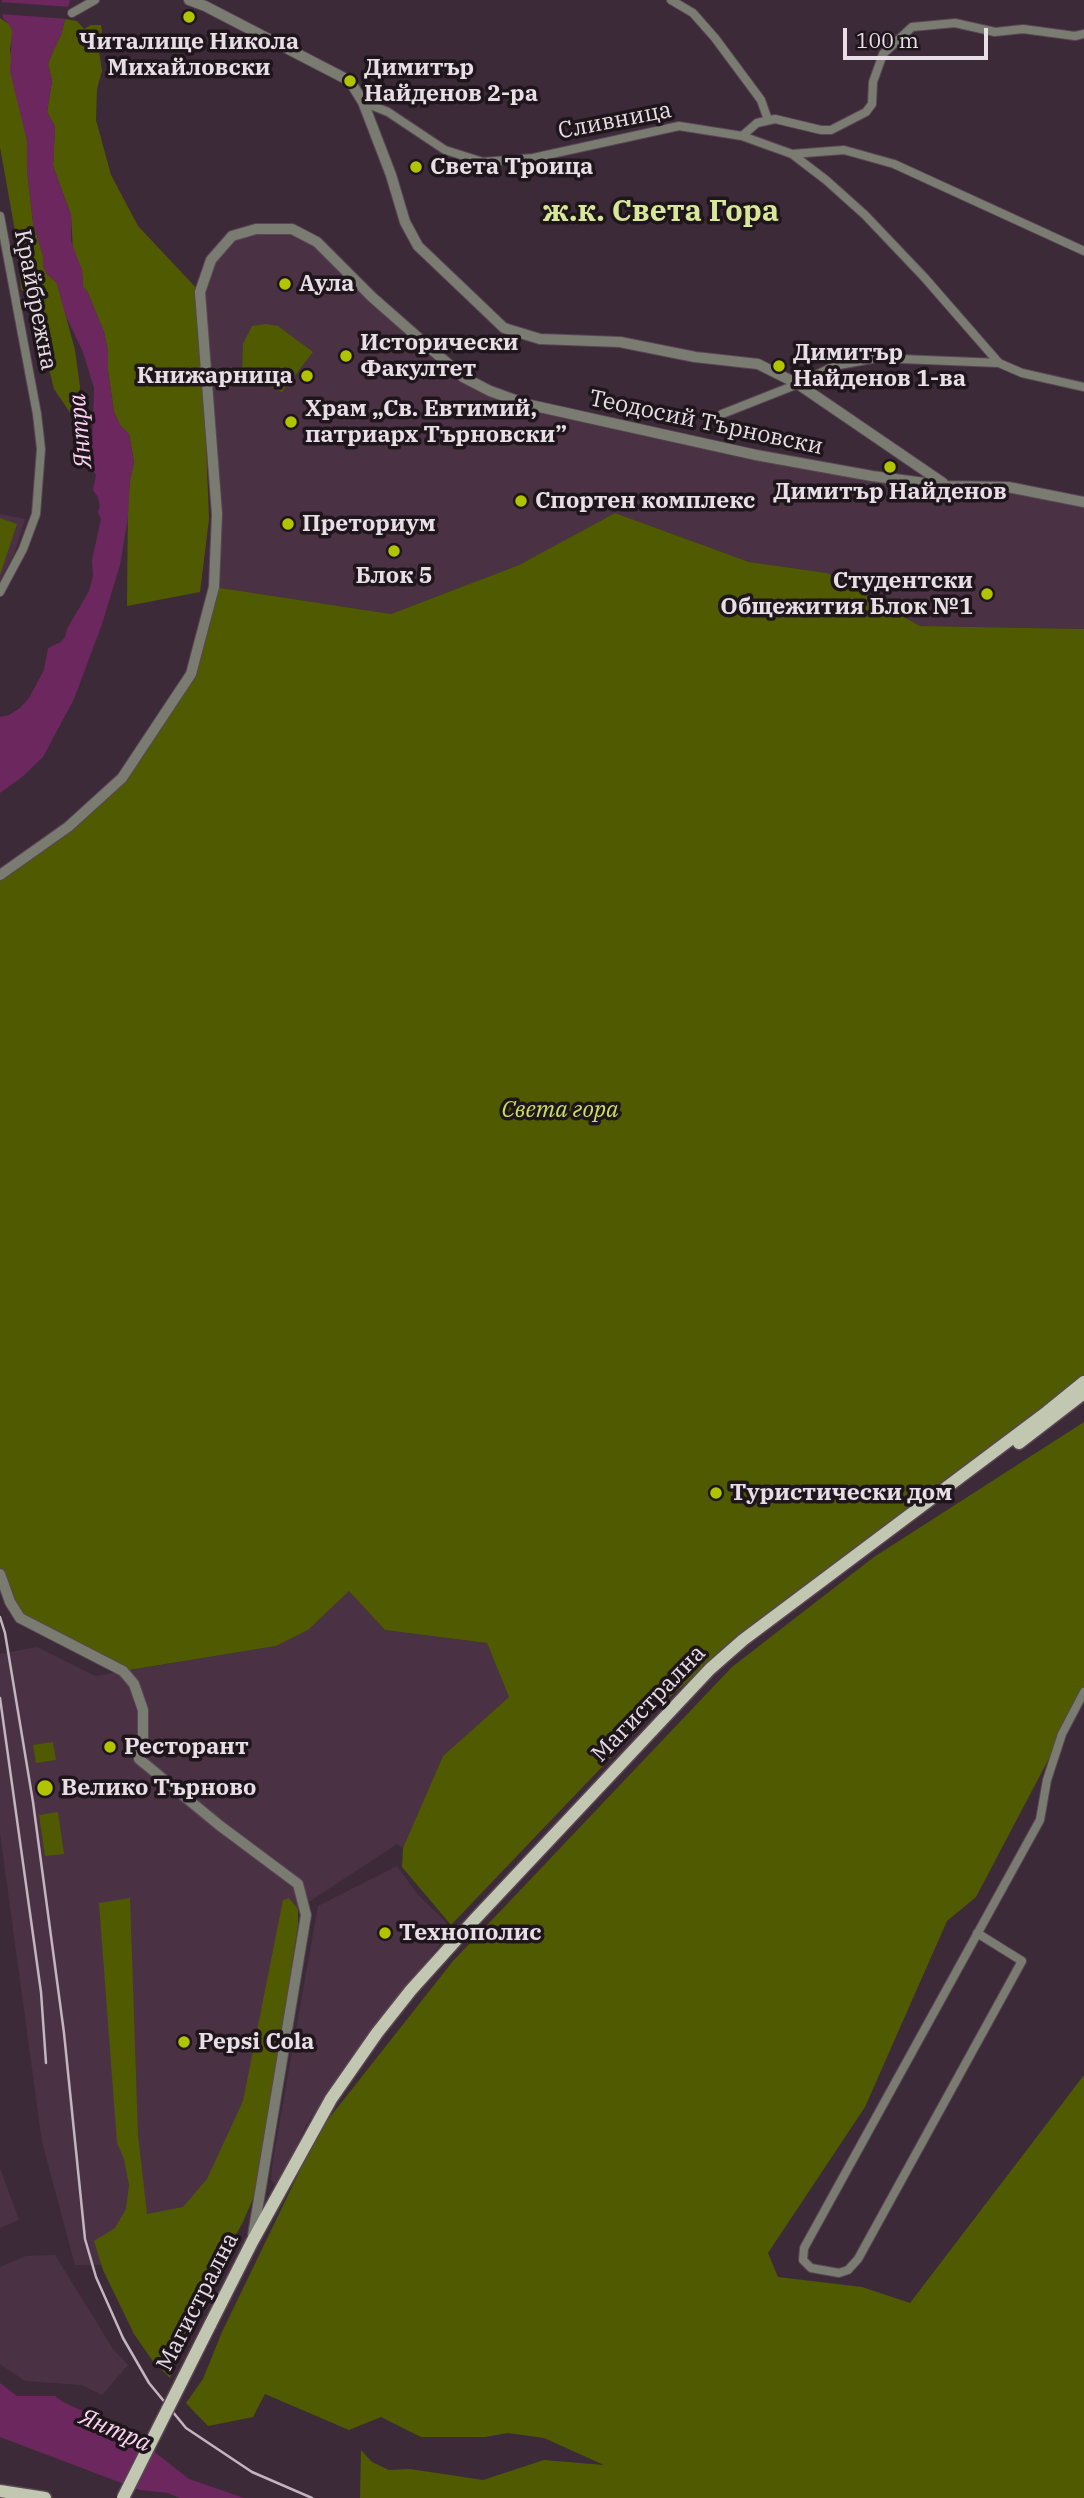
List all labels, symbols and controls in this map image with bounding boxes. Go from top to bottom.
marker: Читалище Никола Михайловски [181,9,197,25]
scale bar [846,14,991,58]
text: 100 m [856,26,919,54]
place label: Читалище Никола Михайловски [79,28,299,82]
place label: Димитър Найденов 2-ра [364,54,538,108]
marker: Димитър Найденов 2-ра [342,73,358,89]
street label: Сливница [556,96,674,146]
place label: Света Троица [430,153,593,181]
marker: Света Троица [408,159,424,175]
district label: ж.к. Света Гора [543,194,779,230]
street label: Крайбрежна [8,227,62,373]
place label: Аула [299,270,354,298]
marker: Аула [277,276,293,292]
place label: Исторически Факултет [360,329,519,383]
place label: Димитър Найденов 1-ва [793,339,966,393]
marker: Исторически Факултет [338,348,354,364]
marker: Димитър Найденов 1-ва [771,358,787,374]
place label: Книжарница [137,362,293,390]
marker: Книжарница [299,368,315,384]
street label: Теодосий Търновски [587,385,825,461]
water label: Янтра [63,393,99,469]
place label: Храм „Св. Евтимий, патриарх Търновски” [305,395,567,449]
marker: Храм „Св. Евтимий, патриарх Търновски” [283,414,299,430]
marker: Димитър Найденов [882,459,898,475]
place label: Димитър Найденов [773,478,1007,506]
place label: Спортен комплекс [535,487,755,515]
marker: Спортен комплекс [513,493,529,509]
place label: Преториум [302,510,436,538]
marker: Преториум [280,516,296,532]
marker: Блок 5 [386,543,402,559]
place label: Блок 5 [356,562,432,590]
place label: Студентски Общежития Блок №1 [720,567,973,621]
marker: Студентски Общежития Блок №1 [979,586,995,602]
park label: Света гора [501,1096,619,1124]
place label: Туристически дом [730,1479,952,1507]
marker: Туристически дом [708,1485,724,1501]
street label: Магистрална [586,1640,712,1768]
place label: Ресторант [124,1733,249,1761]
marker: Ресторант [102,1739,118,1755]
place label: Велико Търново [61,1774,256,1802]
marker: Велико Търново [35,1778,55,1798]
place label: Технополис [399,1919,541,1947]
marker: Технополис [377,1925,393,1941]
place label: Pepsi Cola [198,2028,314,2056]
marker: Pepsi Cola [176,2034,192,2050]
street label: Магистрална [151,2228,245,2376]
water label: Янтра [75,2403,155,2459]

